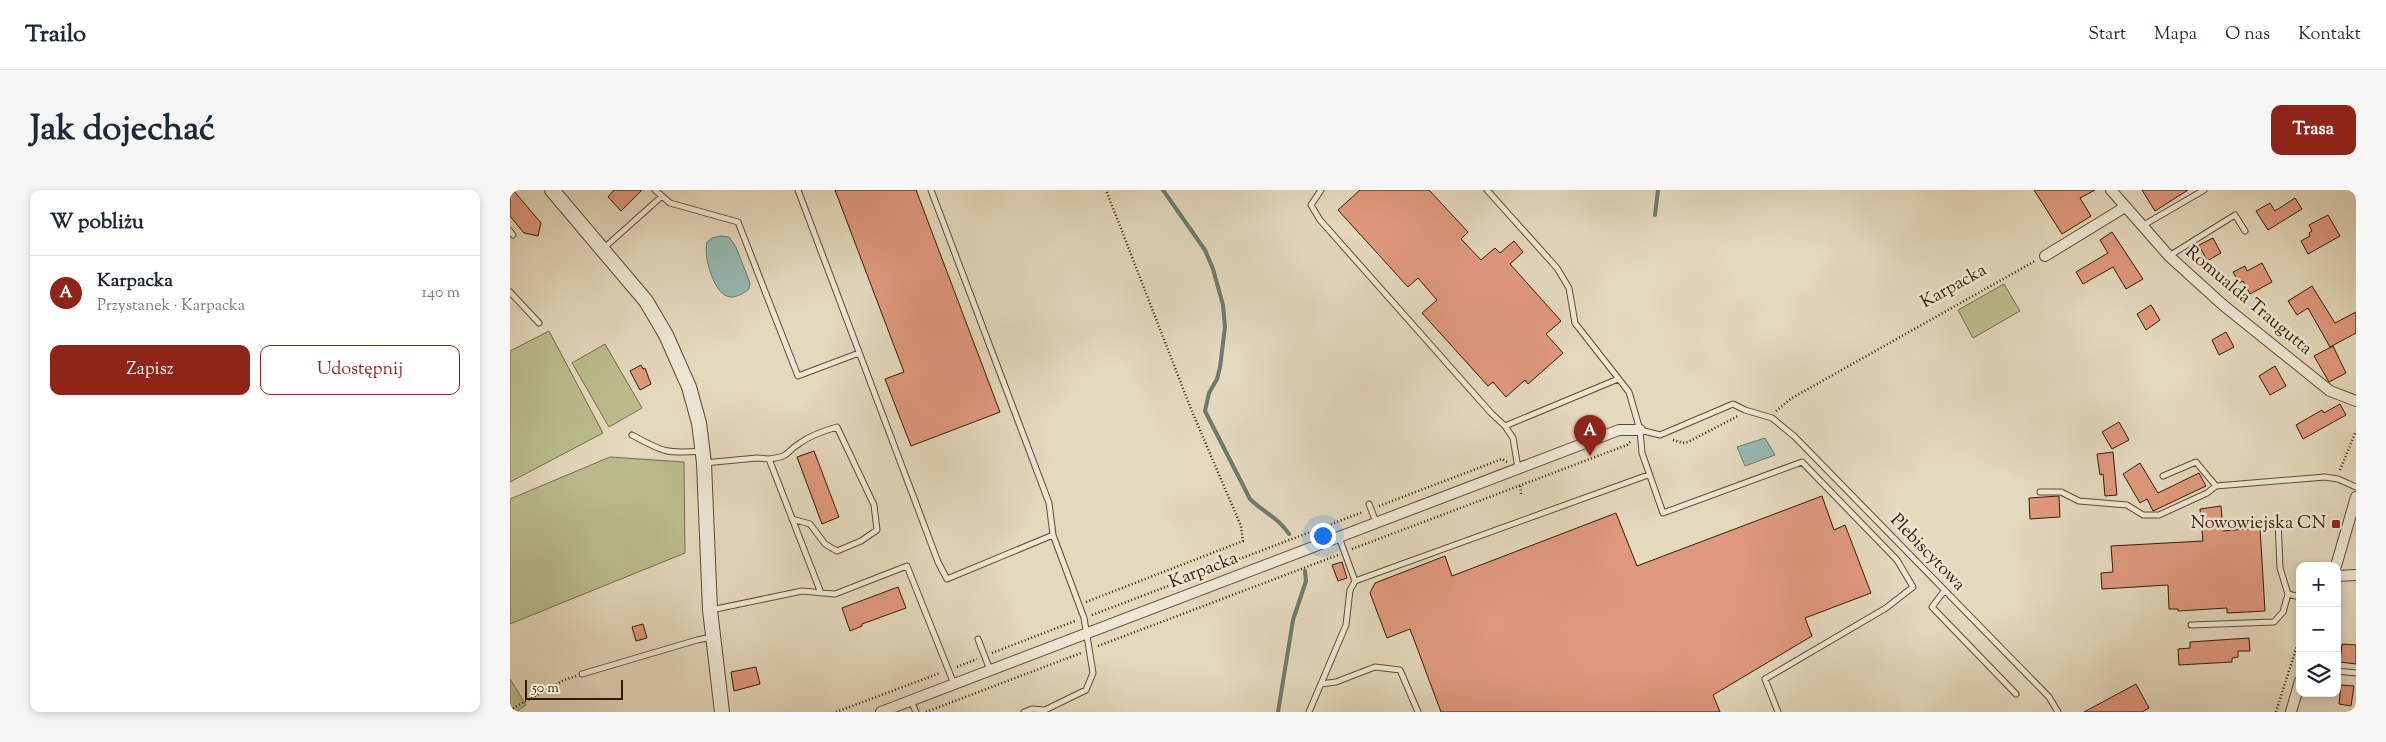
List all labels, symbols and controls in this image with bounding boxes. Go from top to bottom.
text: Trailo [25,18,86,52]
text: Start [2088,22,2126,48]
text: Mapa [2154,22,2197,48]
text: O nas [2225,22,2270,48]
text: Kontakt [2298,22,2361,48]
text: Jak dojechać [30,105,215,156]
button: Trasa [2271,105,2356,155]
text: W pobliżu [50,208,144,238]
street label: Romualda Traugutta [2179,240,2317,362]
street label: Karpacka [1916,258,1992,316]
text: Karpacka [97,268,173,295]
text: A [60,282,73,305]
text: 140 m [422,282,460,305]
text: Przystanek · Karpacka [97,295,245,318]
button: Zapisz [50,345,250,395]
button: Udostępnij [260,345,460,395]
pin: A [1574,415,1606,456]
street label: Plebiscytowa [1883,508,1971,598]
place label: Nowowiejska CN [2191,511,2326,537]
marker: Nowowiejska CN [2330,518,2342,530]
your location [1310,523,1336,549]
street label: Karpacka [1166,546,1242,596]
map controls [2296,562,2341,697]
button: + [2296,562,2341,607]
button: − [2296,607,2341,652]
button: layers [2296,652,2341,697]
scale bar [525,677,622,700]
text: 50 m [532,679,559,699]

